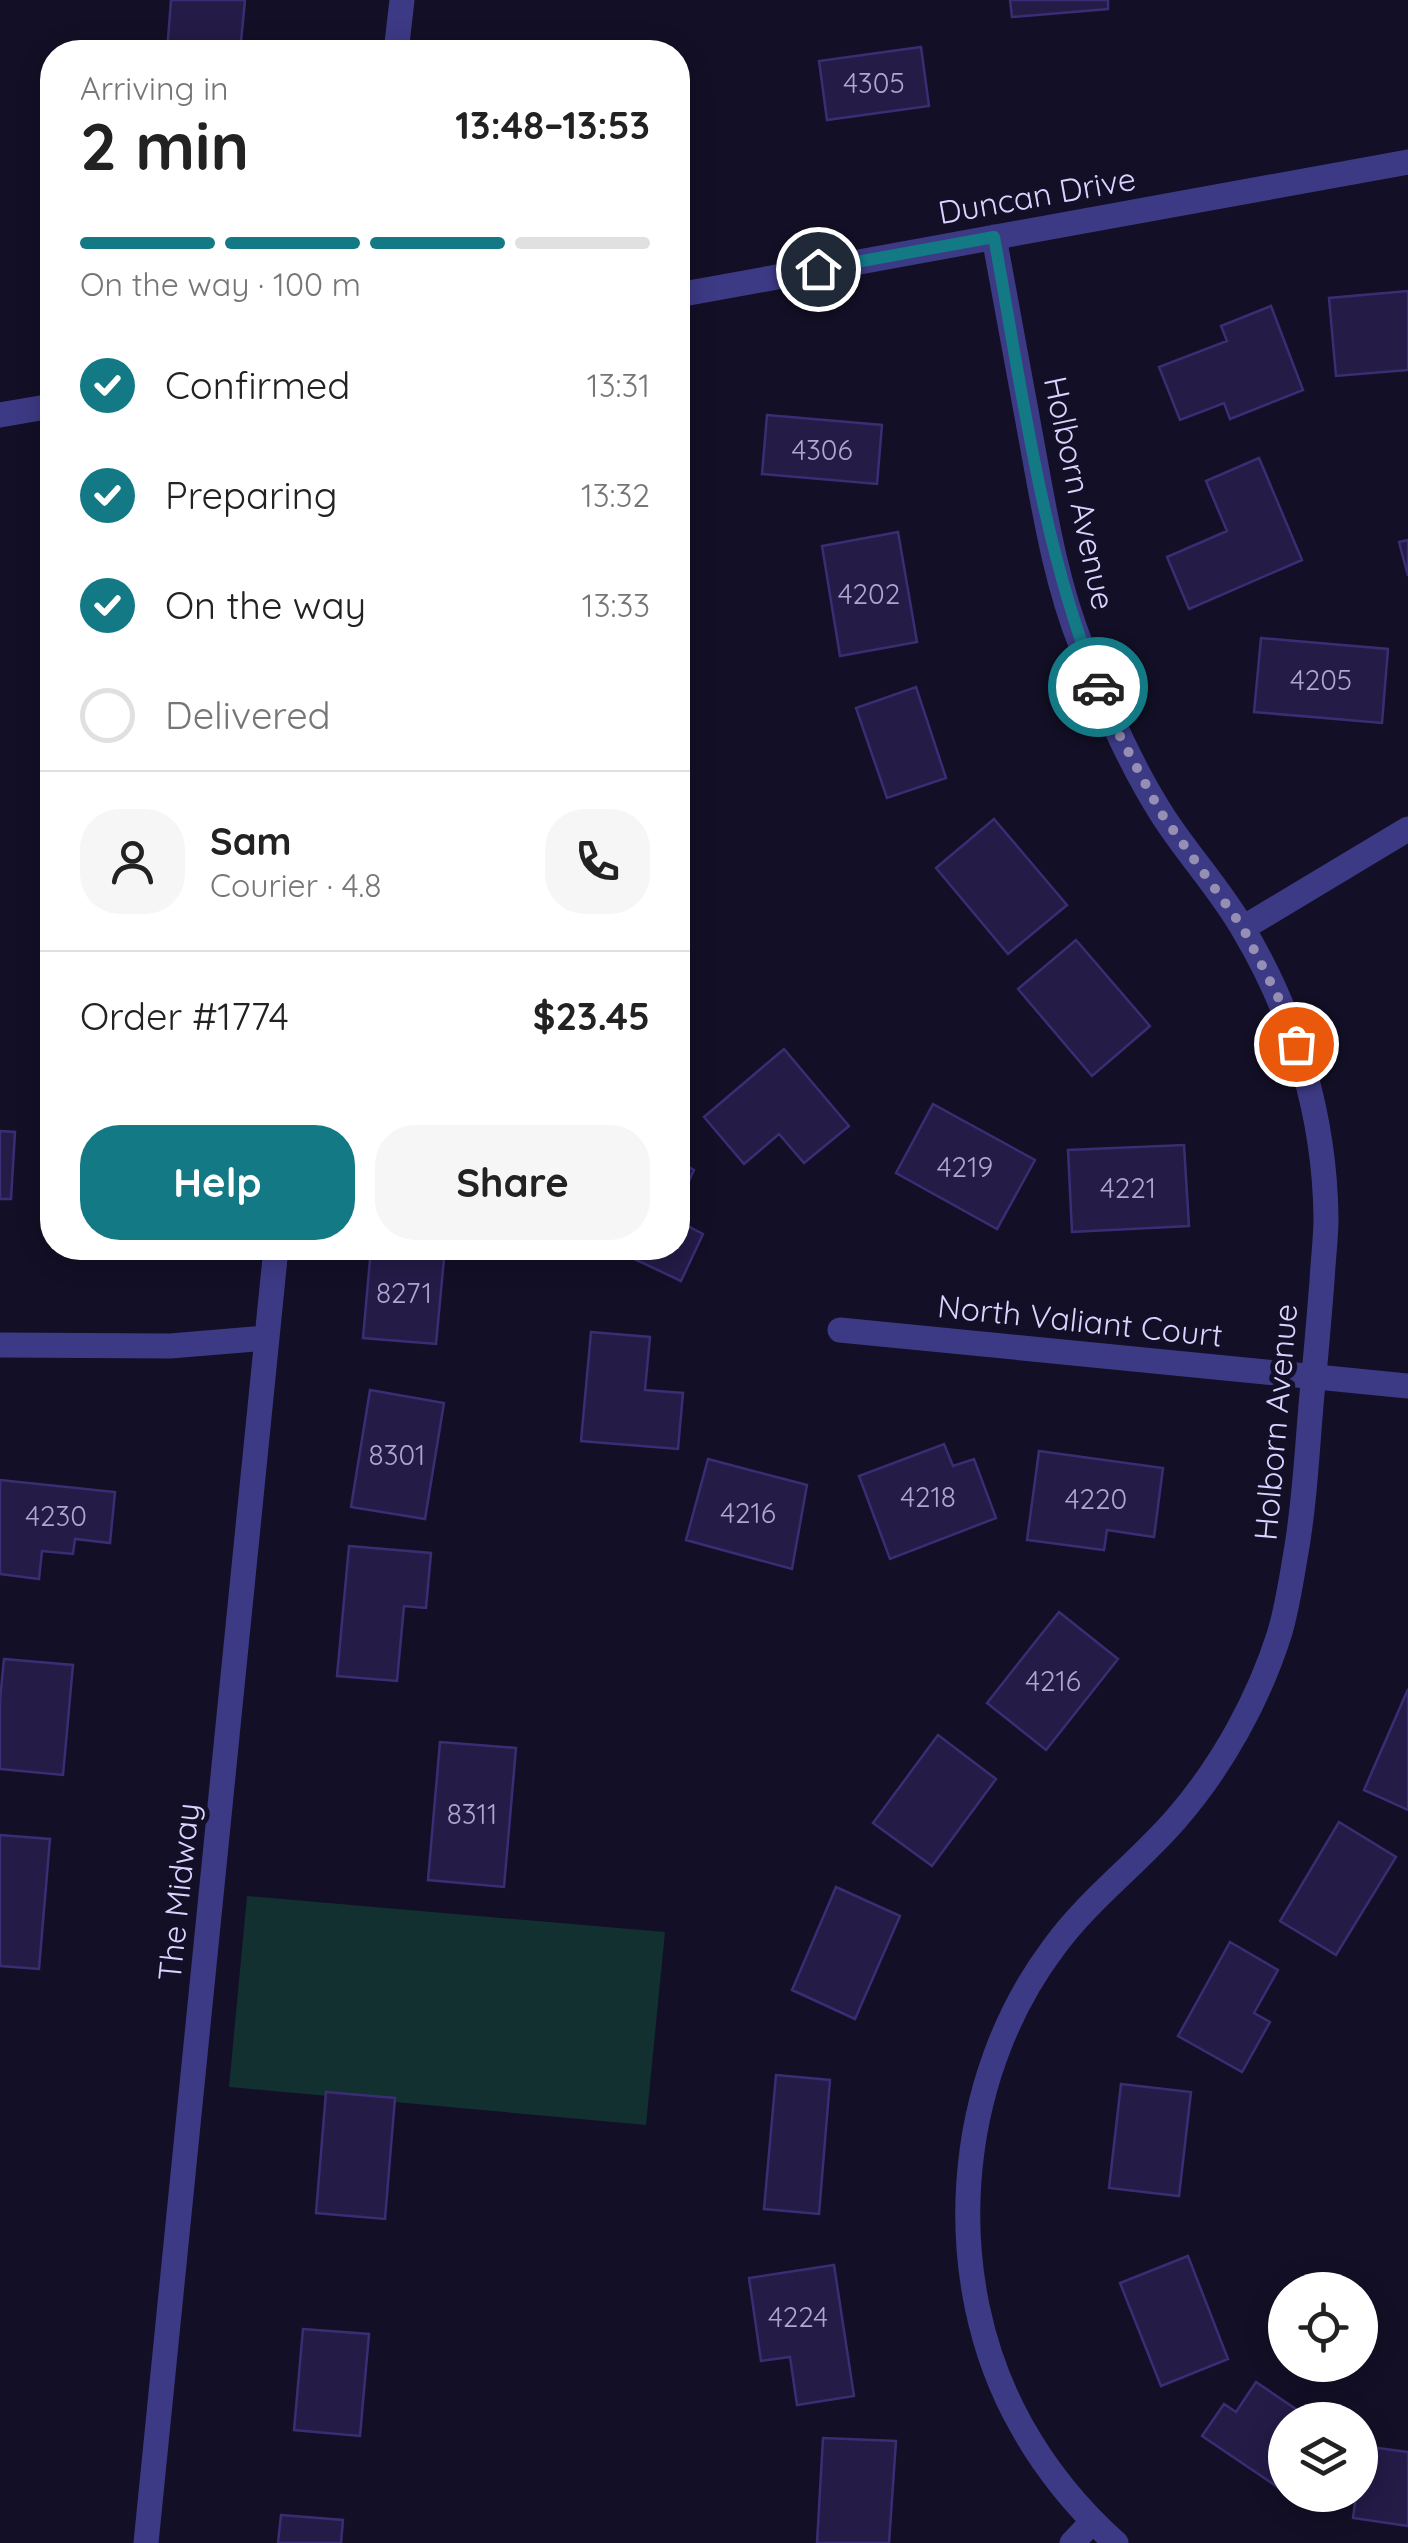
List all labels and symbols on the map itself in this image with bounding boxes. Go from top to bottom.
house number: 4305 [843,65,905,100]
street label: Duncan Drive [935,158,1139,232]
pin [776,227,861,312]
street label: Holborn Avenue [1036,373,1124,613]
house number: 4306 [791,432,853,467]
house number: 4202 [838,576,900,611]
courier [1048,637,1148,737]
house number: 4205 [1290,662,1352,697]
pin [1254,1002,1339,1087]
house number: 4219 [937,1149,993,1184]
house number: 4221 [1100,1170,1156,1205]
house number: 8271 [376,1275,432,1310]
street label: North Valiant Court [936,1285,1225,1355]
street label: Holborn Avenue [1245,1302,1305,1542]
house number: 8301 [369,1437,425,1472]
house number: 4218 [900,1479,956,1514]
house number: 4220 [1065,1481,1127,1516]
house number: 4216 [720,1495,776,1530]
house number: 4230 [25,1498,87,1533]
house number: 4216 [1025,1663,1081,1698]
house number: 8311 [447,1796,497,1831]
street label: The Midway [149,1801,207,1983]
house number: 4224 [768,2299,828,2334]

